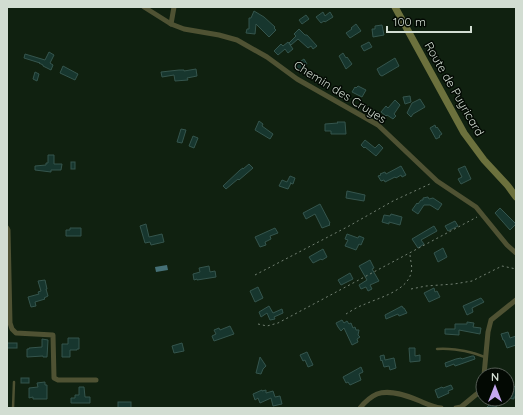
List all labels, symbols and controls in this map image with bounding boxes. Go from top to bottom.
scale bar [387,8,471,34]
text: 100 m [393,14,426,29]
street label: Route de Puyricard [421,39,488,139]
street label: Chemin des Cruyes [291,57,390,126]
north arrow [475,367,515,407]
text: N [491,370,499,384]

